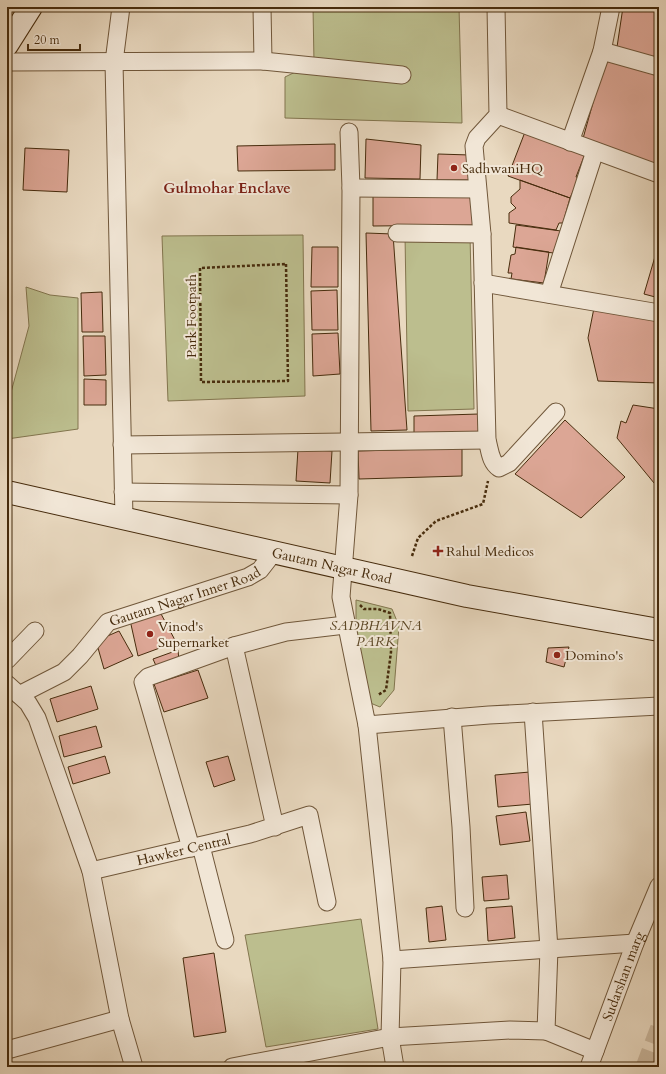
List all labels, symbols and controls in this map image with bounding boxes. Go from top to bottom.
scale bar [28,26,80,52]
text: 20 m [34,32,61,48]
place label: SadhwaniHQ [462,159,543,178]
marker: SadhwaniHQ [449,163,459,173]
district label: Gulmohar Enclave [163,178,291,198]
street label: Park Footpath [182,274,201,358]
place label: Rahul Medicos [446,542,534,561]
street label: Gautam Nagar Road [270,543,394,588]
marker: Rahul Medicos [433,546,443,556]
street label: Gautam Nagar Inner Road [107,562,264,631]
park label: SADBHAVNA PARK [330,616,423,651]
place label: Vinod's Supernarket [158,617,230,652]
marker: Vinod's Supernarket [145,629,155,639]
place label: Domino's [565,646,623,665]
marker: Domino's [552,650,562,660]
street label: Hawker Central [135,829,233,870]
street label: Sudarshan marg [597,928,648,1024]

